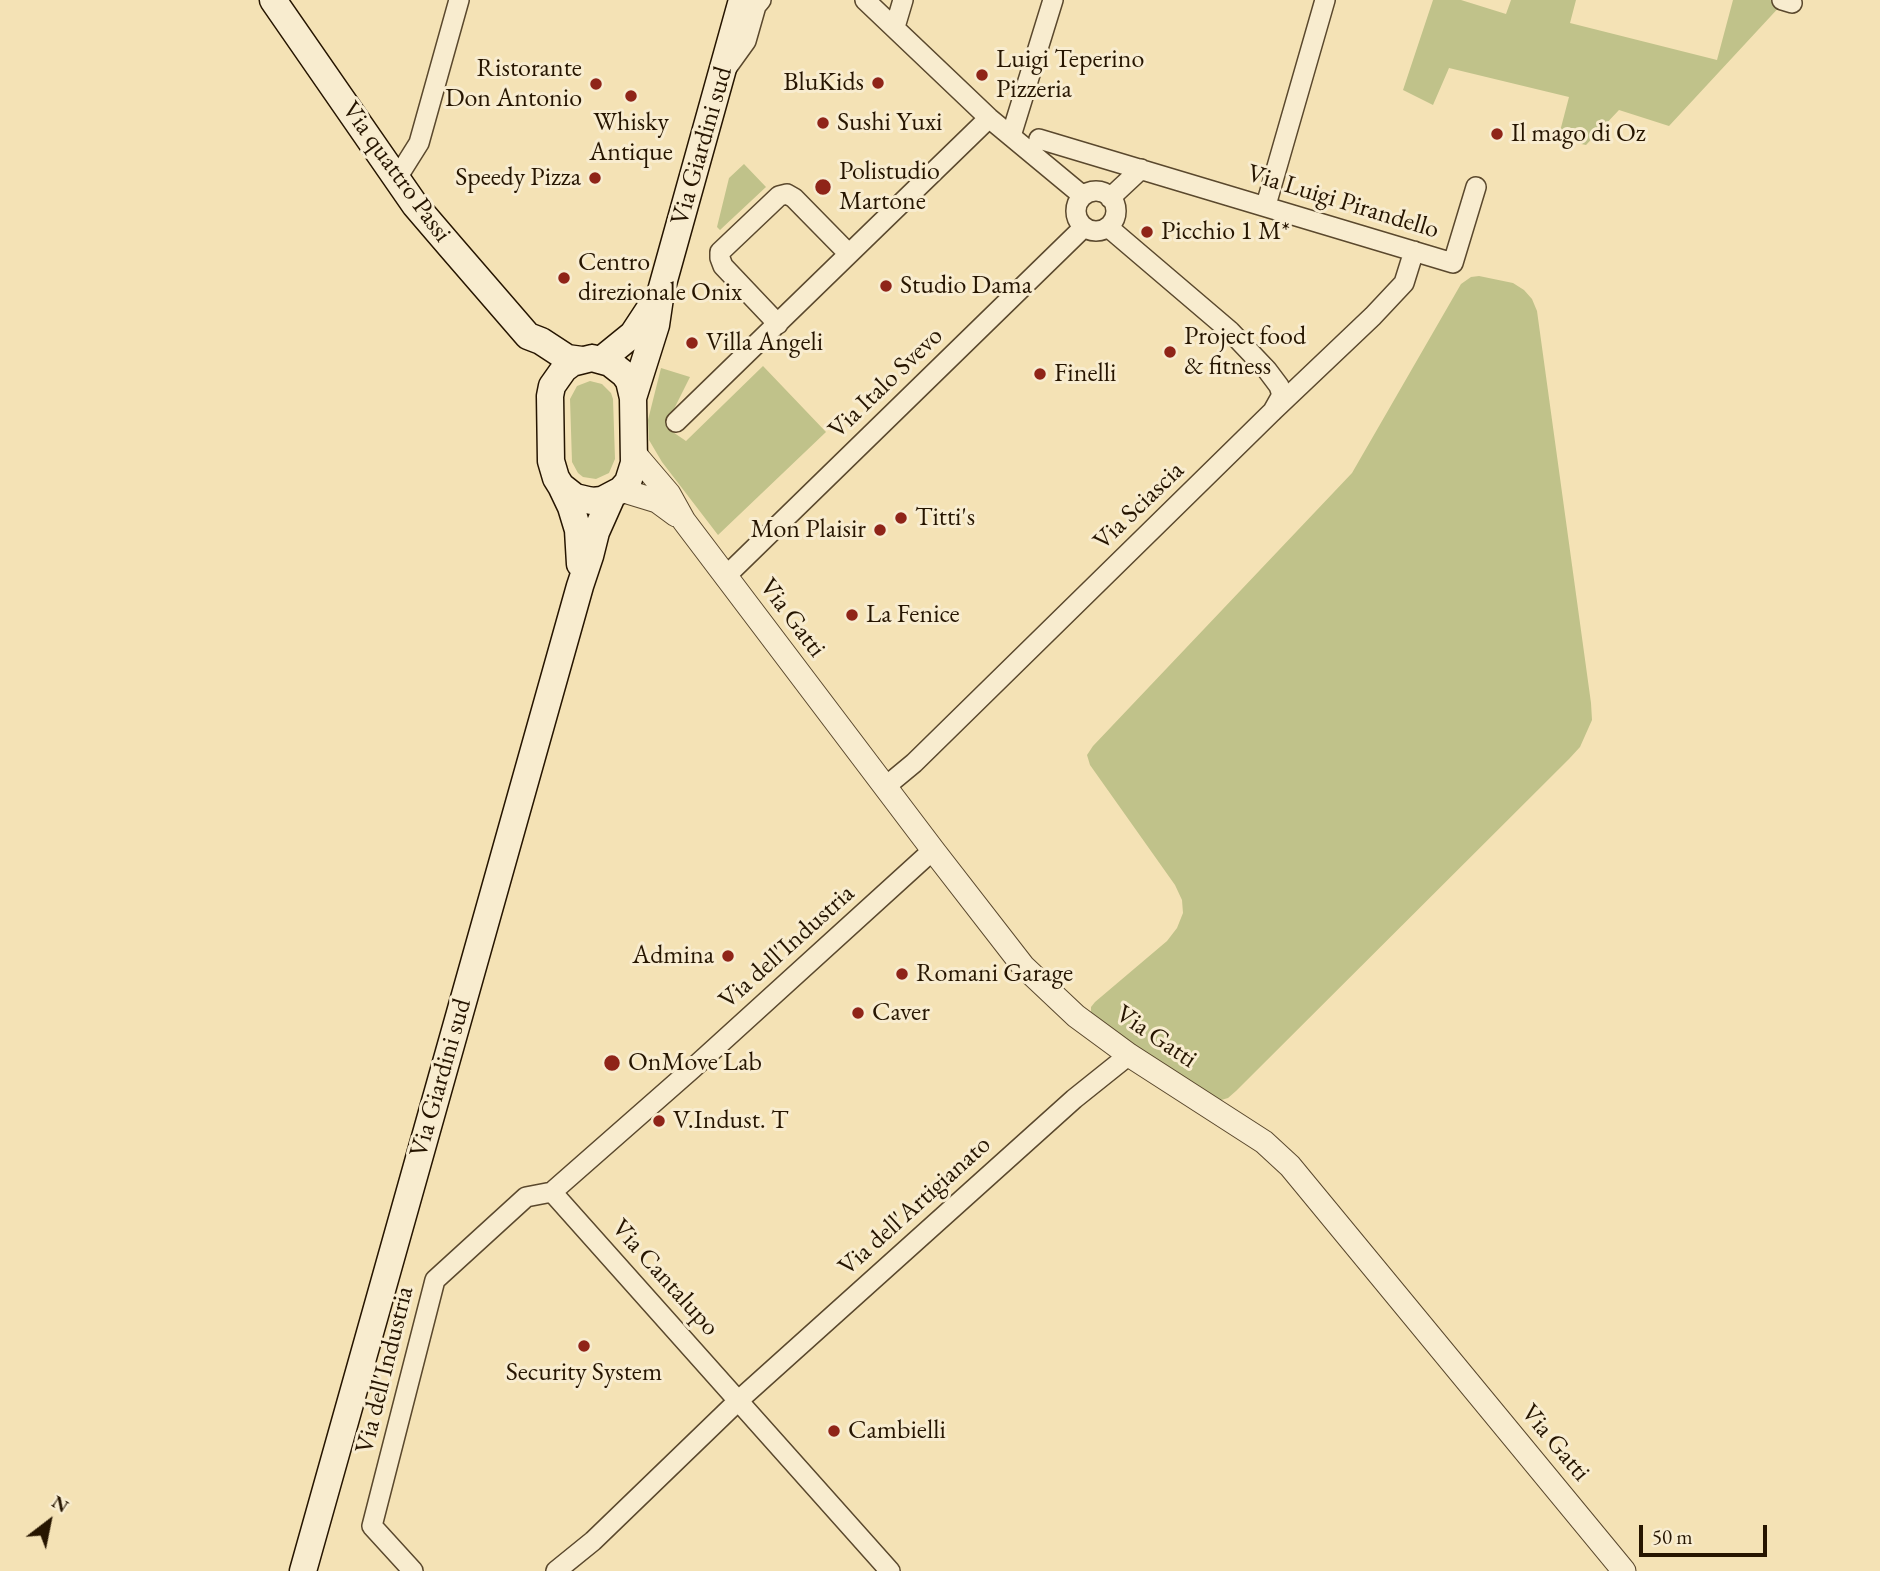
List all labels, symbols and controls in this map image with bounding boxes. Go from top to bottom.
place label: Luigi Teperino Pizzeria [996,44,1144,106]
place label: Ristorante Don Antonio [445,53,582,114]
street label: Via Giardini sud [664,63,740,229]
place label: BluKids [783,67,864,99]
marker: Luigi Teperino Pizzeria [974,67,990,83]
marker: BluKids [870,75,886,91]
marker: Ristorante Don Antonio [588,76,604,92]
marker: Whisky Antique [623,88,639,104]
street label: Via quattro Passi [335,96,457,248]
place label: Whisky Antique [589,107,673,168]
place label: Sushi Yuxi [837,107,942,139]
marker: Sushi Yuxi [815,115,831,131]
place label: Il mago di Oz [1511,118,1646,150]
marker: Il mago di Oz [1489,126,1505,142]
place label: Polistudio Martone [839,156,940,218]
street label: Via Luigi Pirandello [1243,158,1443,246]
place label: Speedy Pizza [455,162,581,194]
marker: Speedy Pizza [587,170,603,186]
marker: Polistudio Martone [813,177,833,197]
place label: Picchio 1 M* [1161,216,1290,248]
marker: Picchio 1 M* [1139,224,1155,240]
place label: Centro direzionale Onix [578,247,742,308]
marker: Centro direzionale Onix [556,270,572,286]
place label: Studio Dama [900,270,1032,302]
marker: Studio Dama [878,278,894,294]
street label: Via Italo Svevo [822,321,950,445]
place label: Project food & fitness [1184,321,1306,382]
place label: Villa Angeli [706,327,823,359]
marker: Villa Angeli [684,335,700,351]
marker: Project food & fitness [1162,344,1178,360]
place label: Finelli [1054,358,1116,390]
marker: Finelli [1032,366,1048,382]
street label: Via Sciascia [1087,455,1191,557]
place label: Titti's [915,502,975,534]
marker: Titti's [893,510,909,526]
place label: Mon Plaisir [751,514,866,546]
marker: Mon Plaisir [872,522,888,538]
street label: Via Gatti [752,572,832,664]
place label: La Fenice [866,599,960,631]
marker: La Fenice [844,607,860,623]
street label: Via dell'Industria [713,878,861,1016]
place label: Admina [632,940,714,972]
marker: Admina [720,948,736,964]
place label: Romani Garage [916,958,1073,990]
marker: Romani Garage [894,966,910,982]
street label: Via Giardini sud [403,995,479,1161]
place label: Caver [872,997,930,1029]
street label: Via Gatti [1110,999,1202,1075]
marker: Caver [850,1005,866,1021]
place label: OnMove Lab [628,1047,762,1079]
marker: OnMove Lab [602,1053,622,1073]
place label: V.Indust. T [673,1105,788,1137]
marker: V.Indust. T [651,1113,667,1129]
street label: Via dell'Artigianato [832,1129,998,1283]
street label: Via Cantalupo [604,1213,726,1343]
street label: Via dell'Industria [349,1283,421,1457]
marker: Security System [576,1338,592,1354]
place label: Security System [506,1357,662,1389]
street label: Via Gatti [1514,1398,1596,1488]
place label: Cambielli [848,1415,946,1447]
marker: Cambielli [826,1423,842,1439]
north arrow [14,1487,84,1557]
text: N [47,1489,74,1518]
scale bar [1642,1512,1770,1556]
text: 50 m [1652,1523,1693,1550]

